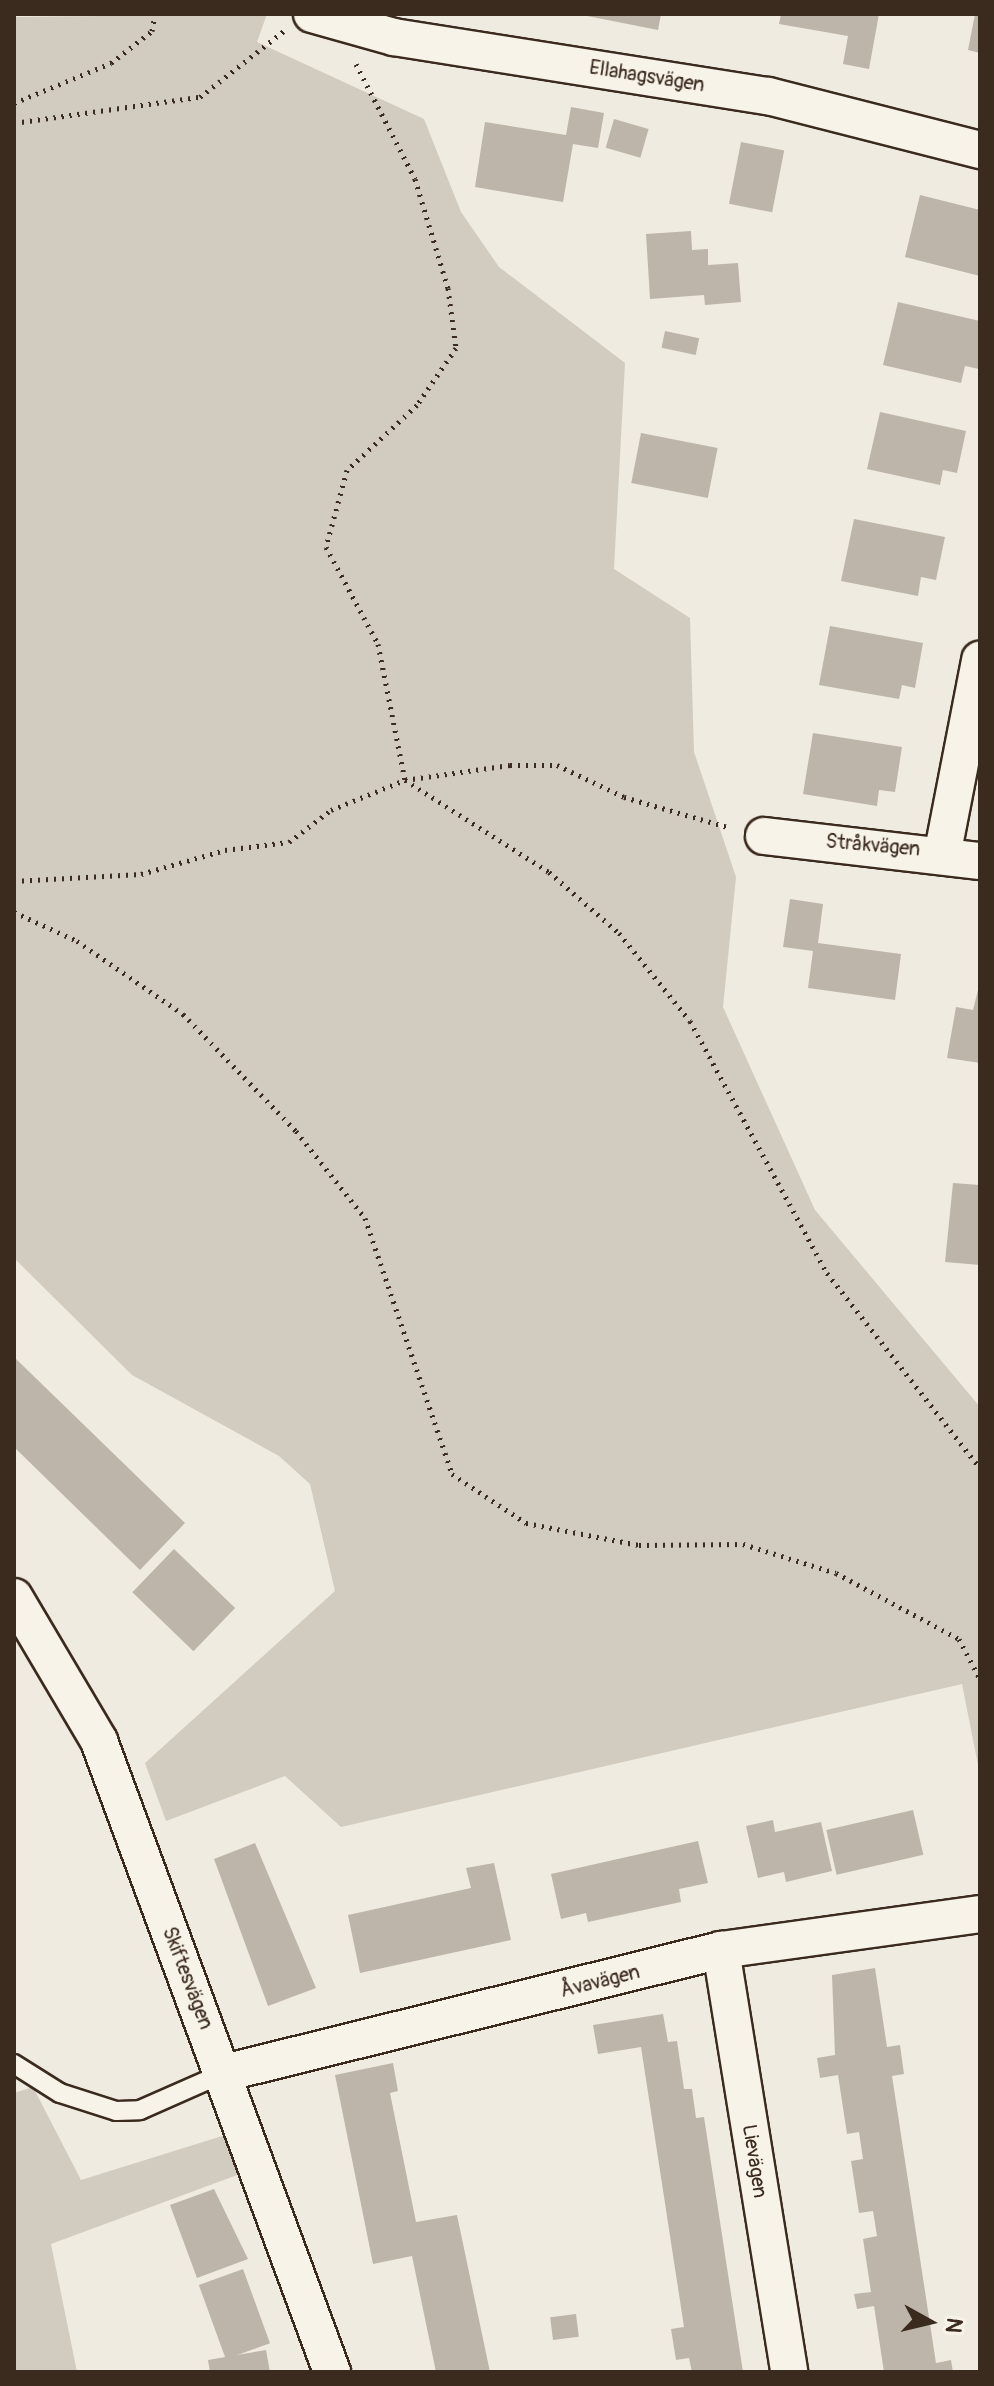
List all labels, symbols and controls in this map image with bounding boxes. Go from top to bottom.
street label: Ellahagsvägen [588,55,706,97]
street label: Stråkvägen [825,829,921,861]
street label: Skiftesvägen [157,1923,219,2033]
street label: Åvavägen [558,1960,642,2002]
street label: Lievägen [737,2123,773,2199]
north arrow [890,2282,970,2362]
text: N [939,2316,969,2335]

